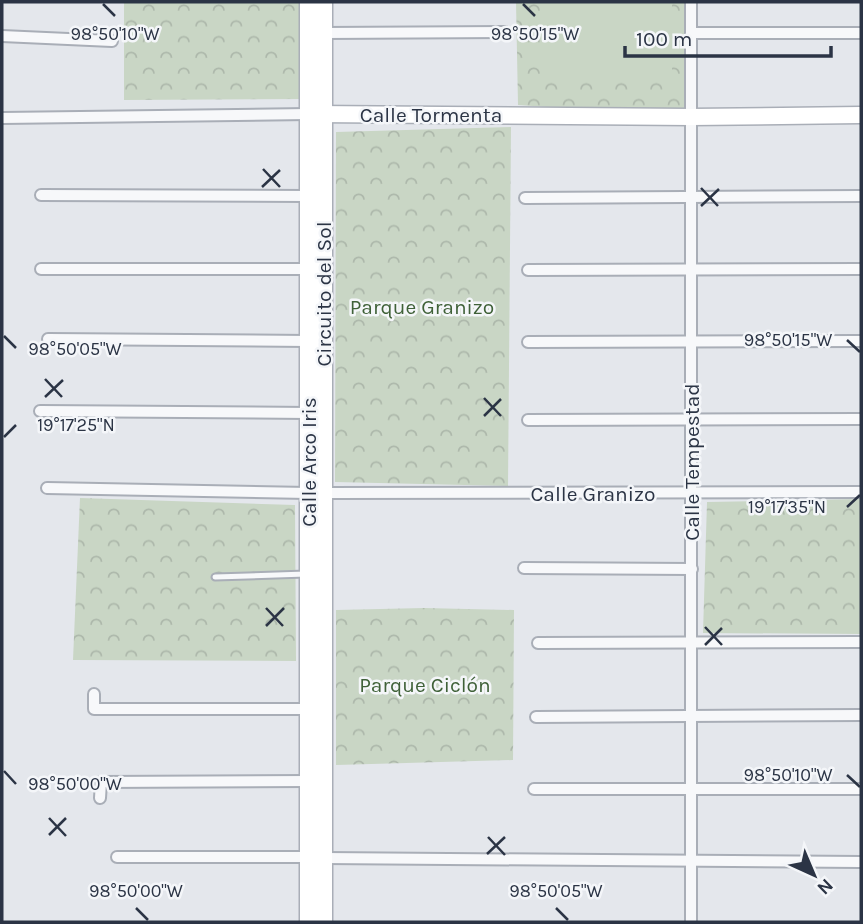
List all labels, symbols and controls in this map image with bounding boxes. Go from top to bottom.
scale bar [625,14,832,58]
text: 98°50'10"W [70,23,160,45]
text: 98°50'15"W [491,23,579,45]
text: 100 m [636,27,693,51]
street label: Calle Tormenta [360,103,502,127]
street label: Circuito del Sol [312,221,336,367]
park label: Parque Granizo [350,295,494,319]
text: 98°50'15"W [744,329,832,351]
text: 98°50'05"W [28,338,122,360]
street label: Calle Tempestad [680,383,704,541]
street label: Calle Arco Iris [297,397,321,527]
text: 19°17'25"N [37,414,115,436]
street label: Calle Granizo [530,482,656,506]
text: 19°17'35"N [748,496,826,518]
park label: Parque Ciclón [359,673,491,697]
text: 98°50'10"W [743,764,833,786]
text: 98°50'00"W [28,773,122,795]
north arrow [779,840,849,910]
text: N [813,874,838,899]
text: 98°50'00"W [89,880,183,902]
text: 98°50'05"W [509,880,603,902]

